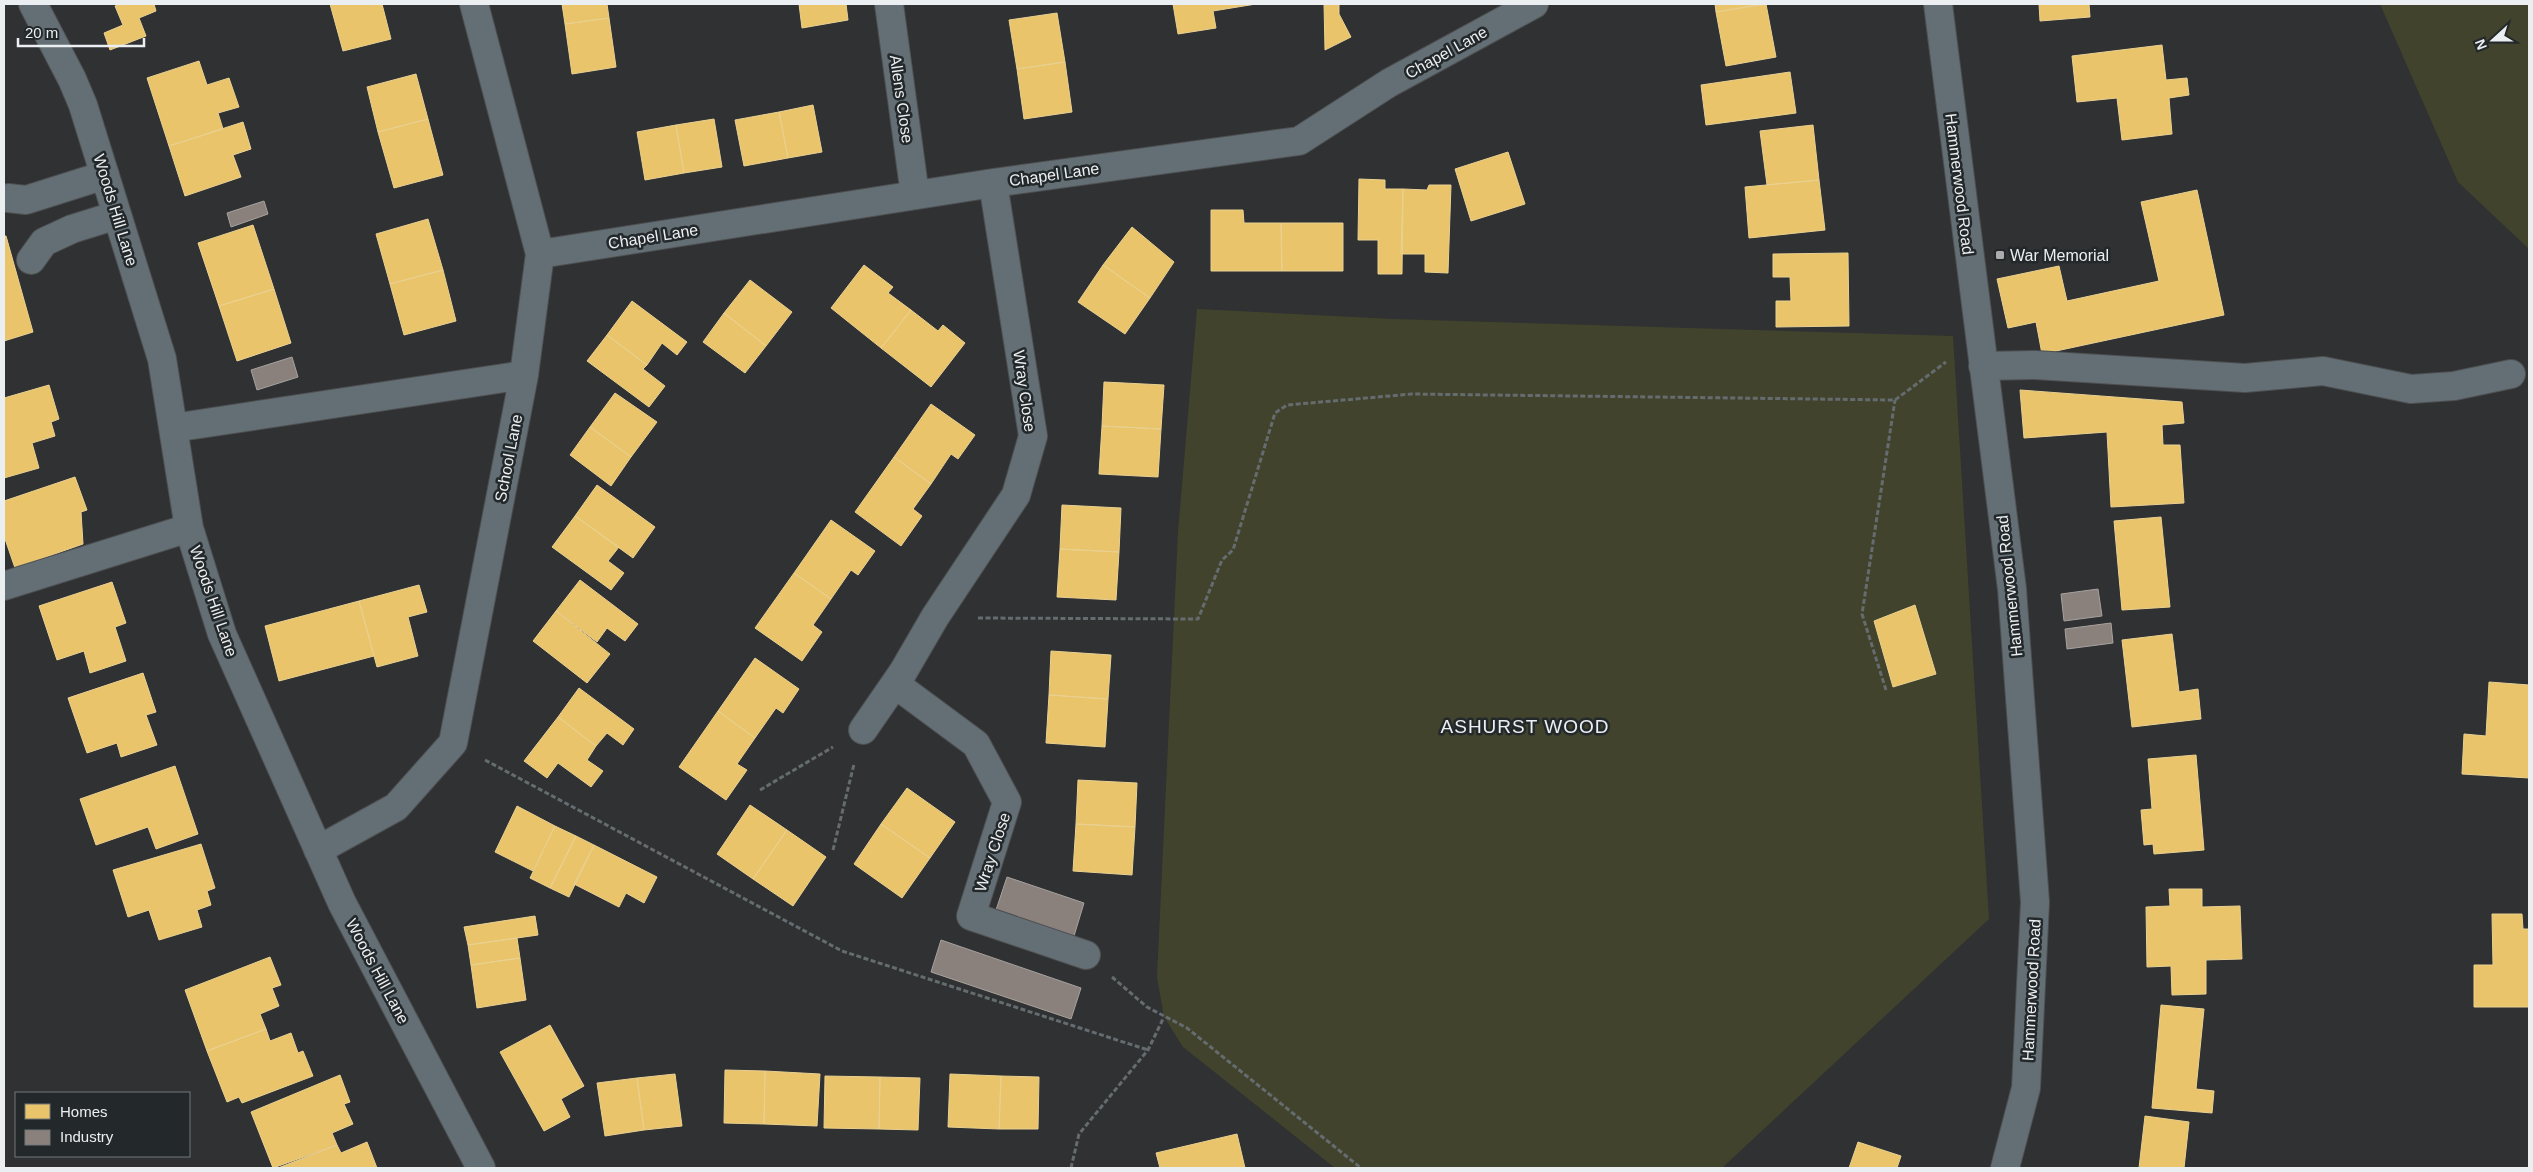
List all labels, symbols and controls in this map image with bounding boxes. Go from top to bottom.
scale bar [18,15,144,47]
north arrow [2468,15,2518,65]
street label: Chapel Lane [1402,23,1490,82]
text: 20 m [25,24,58,41]
text: N [2472,37,2490,52]
street label: Allens Close [887,54,916,144]
street label: Hammerwood Road [1942,112,1977,256]
street label: Woods Hill Lane [90,152,141,268]
street label: Chapel Lane [1008,160,1100,189]
street label: Chapel Lane [607,221,699,252]
place label: War Memorial [2010,247,2109,264]
marker: War Memorial [1994,249,2006,261]
street label: Wray Close [1010,349,1039,433]
street label: School Lane [492,413,525,503]
street label: Hammerwood Road [1994,514,2025,658]
street label: Woods Hill Lane [187,543,241,659]
district label: ASHURST WOOD [1441,716,1609,737]
street label: Wray Close [972,810,1013,894]
street label: Woods Hill Lane [343,916,412,1027]
street label: Hammerwood Road [2019,919,2044,1062]
legend [15,1092,190,1157]
text: Homes [60,1103,108,1120]
text: Industry [60,1128,114,1145]

